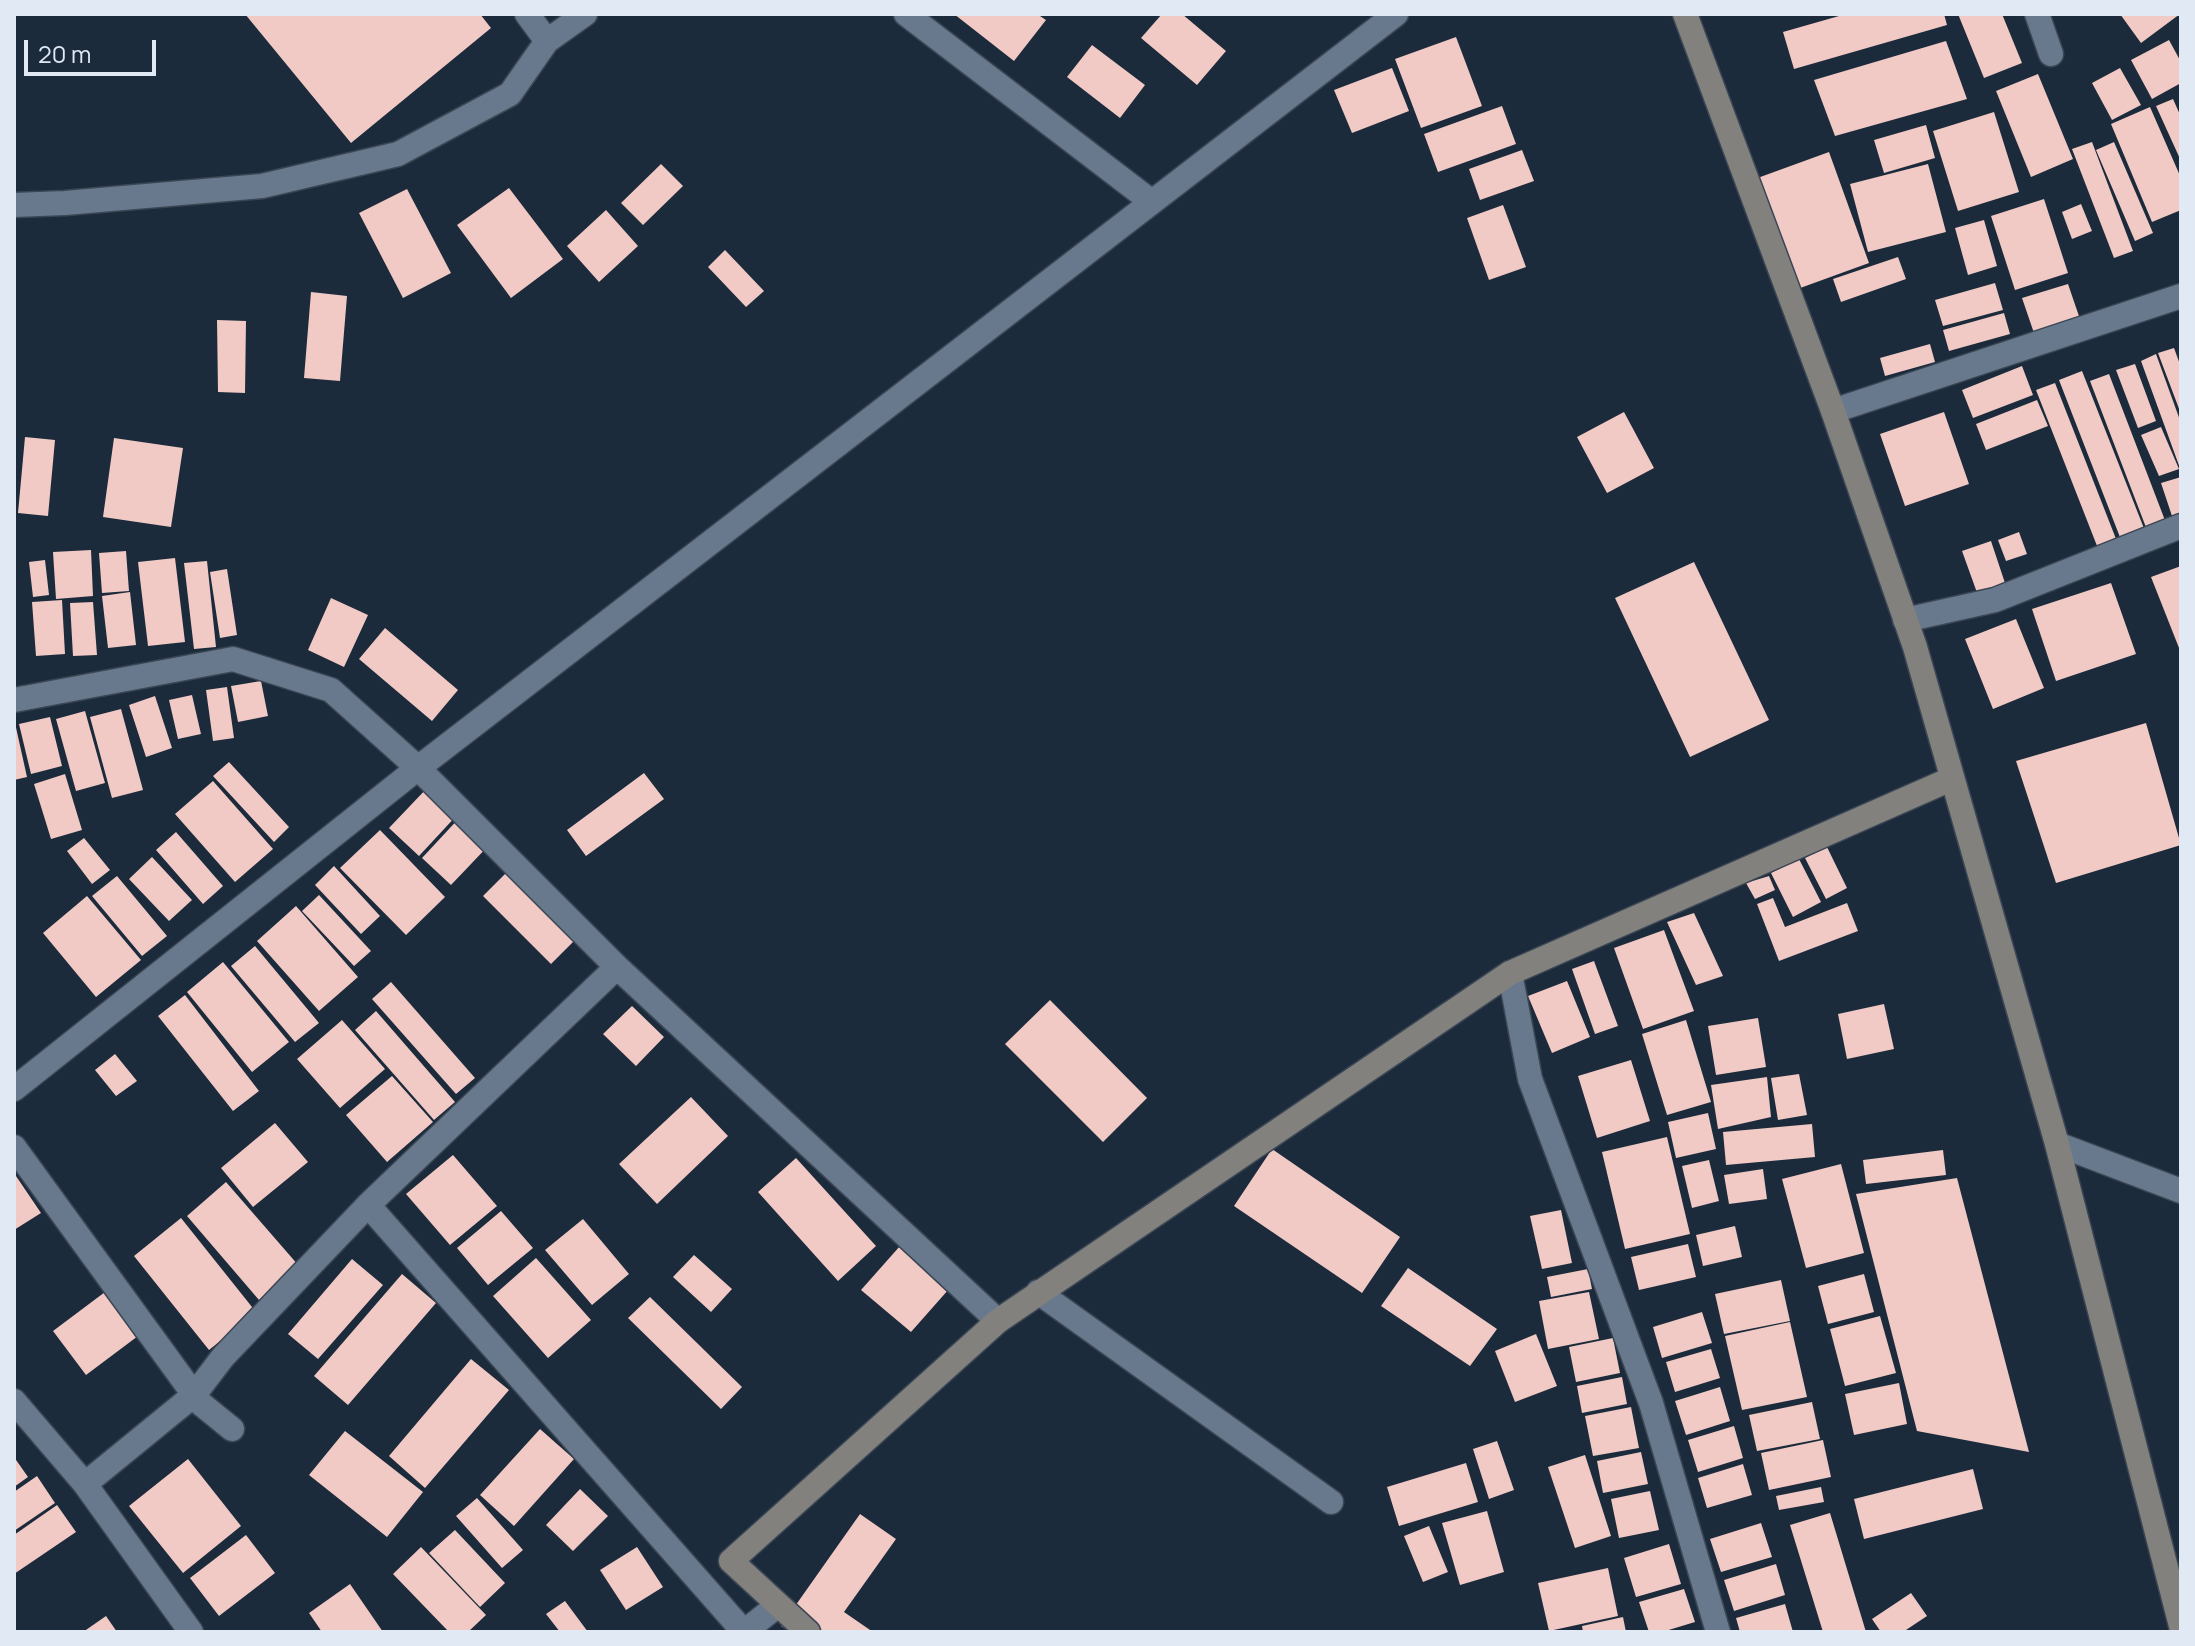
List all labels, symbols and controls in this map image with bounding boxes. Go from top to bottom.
scale bar [28,24,160,74]
text: 20 m [38,37,91,70]

